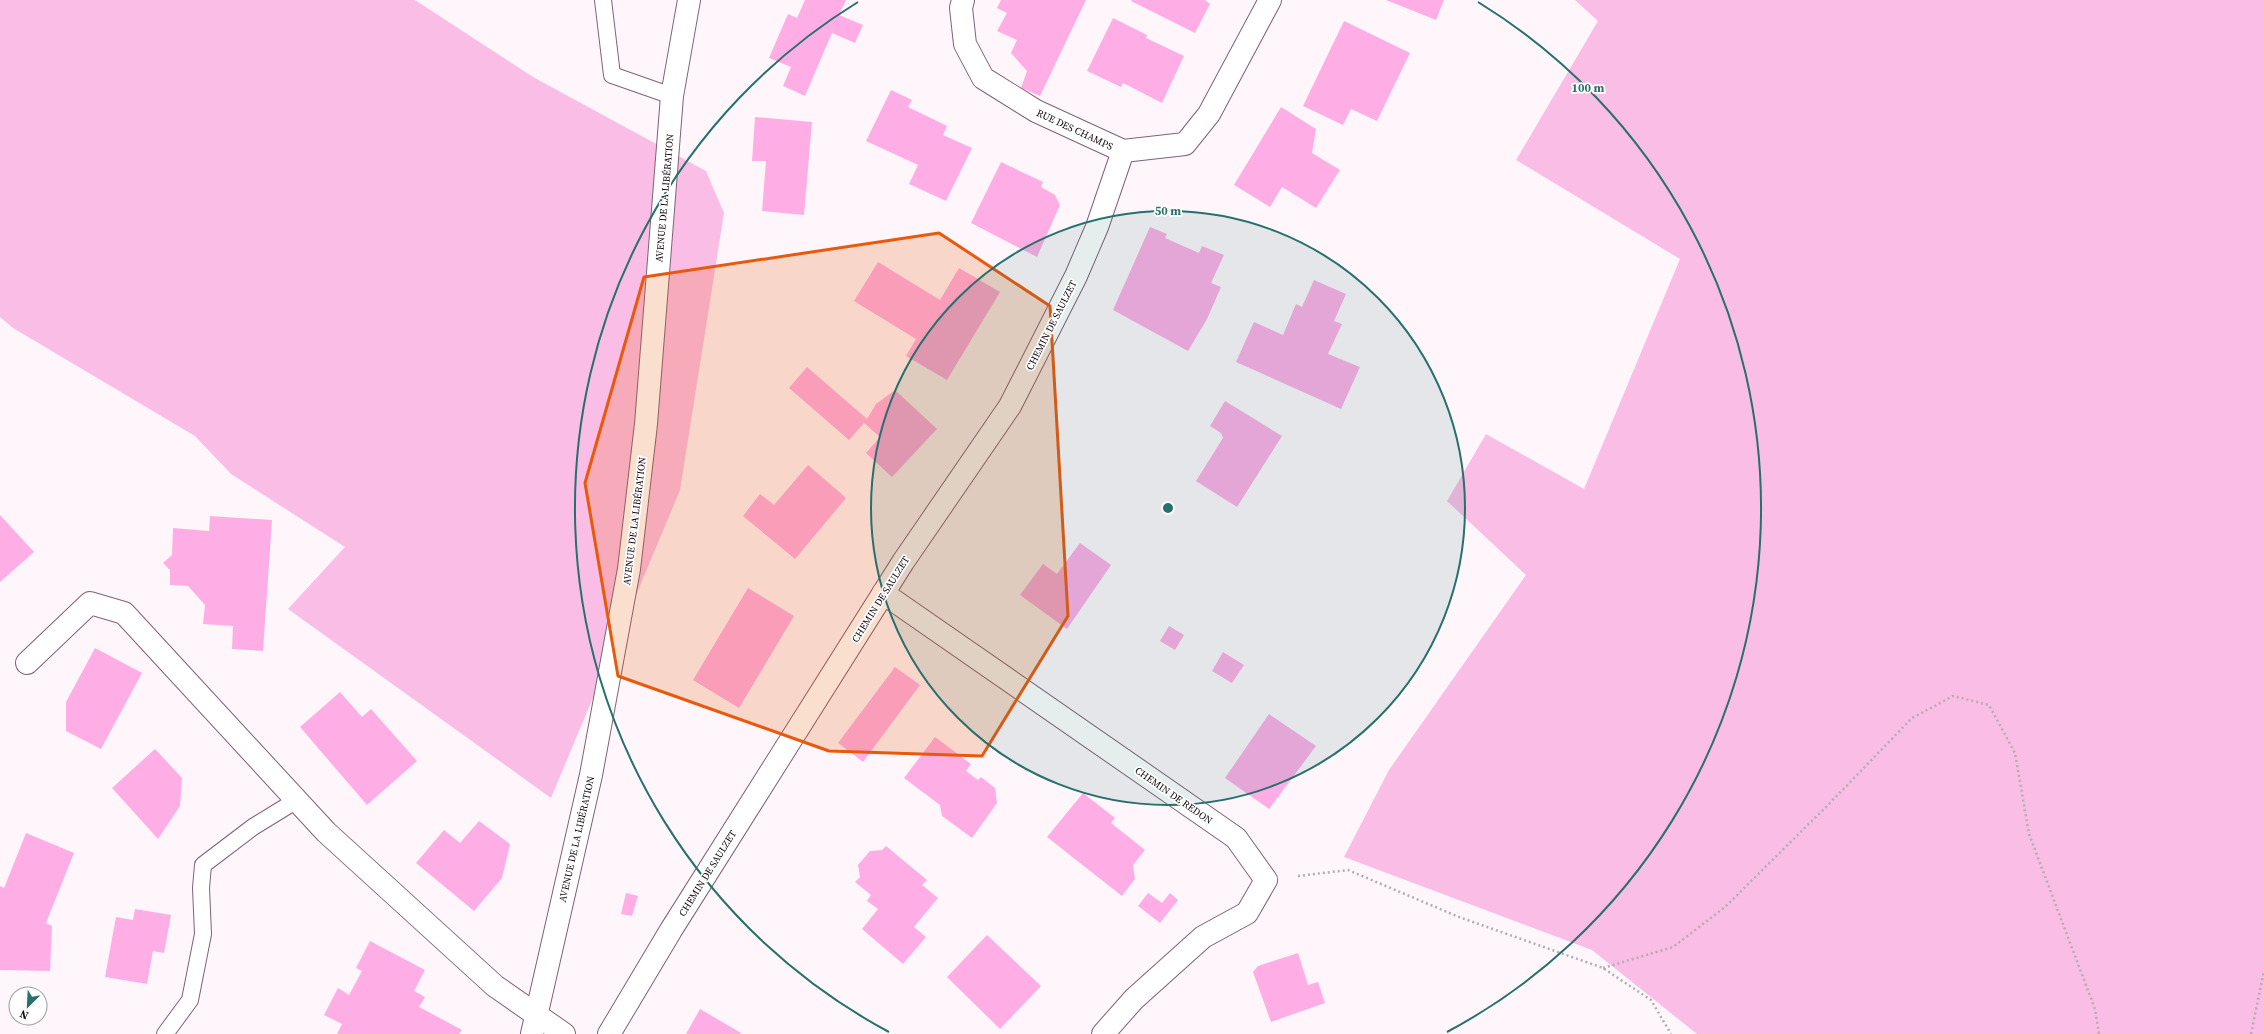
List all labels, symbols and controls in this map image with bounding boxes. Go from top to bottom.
text: 100 m [1572,80,1605,96]
street label: RUE DES CHAMPS [1035,106,1115,153]
street label: AVENUE DE LA LIBÉRATION [652,133,677,263]
text: 50 m [1155,203,1181,219]
street label: CHEMIN DE SAULZET [1023,278,1080,372]
street label: AVENUE DE LA LIBÉRATION [620,456,649,586]
centre of rings [1161,501,1175,515]
street label: CHEMIN DE SAULZET [849,554,912,645]
street label: CHEMIN DE REDON [1132,764,1215,827]
street label: AVENUE DE LA LIBÉRATION [556,775,597,903]
street label: CHEMIN DE SAULZET [676,828,739,919]
north arrow [8,986,48,1026]
text: N [17,1006,31,1023]

